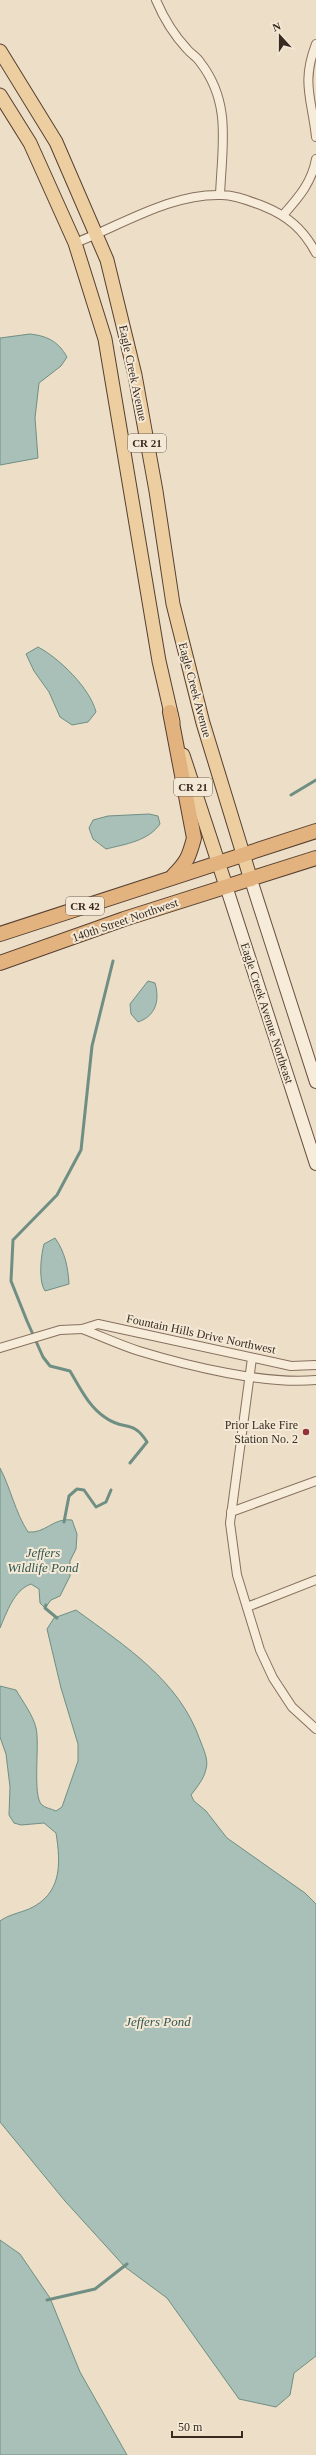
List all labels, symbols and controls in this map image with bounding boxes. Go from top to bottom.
north arrow [260,16,300,56]
text: N [271,20,282,34]
street label: Eagle Creek Avenue [116,324,150,422]
road number: CR 21 [128,434,166,452]
street label: Eagle Creek Avenue [176,641,214,739]
road number: CR 21 [174,778,212,796]
street label: 140th Street Northwest [70,895,181,945]
road number: CR 42 [66,897,104,915]
street label: Eagle Creek Avenue Northeast [238,941,297,1086]
street label: Fountain Hills Drive Northwest [125,1311,278,1357]
place label: Prior Lake Fire Station No. 2 [225,1418,298,1446]
marker: Prior Lake Fire Station No. 2 [301,1427,311,1437]
water label: Jeffers Wildlife Pond [7,1545,79,1575]
water label: Jeffers Pond [125,2014,191,2029]
scale bar [172,2413,242,2439]
text: 50 m [178,2420,203,2434]

